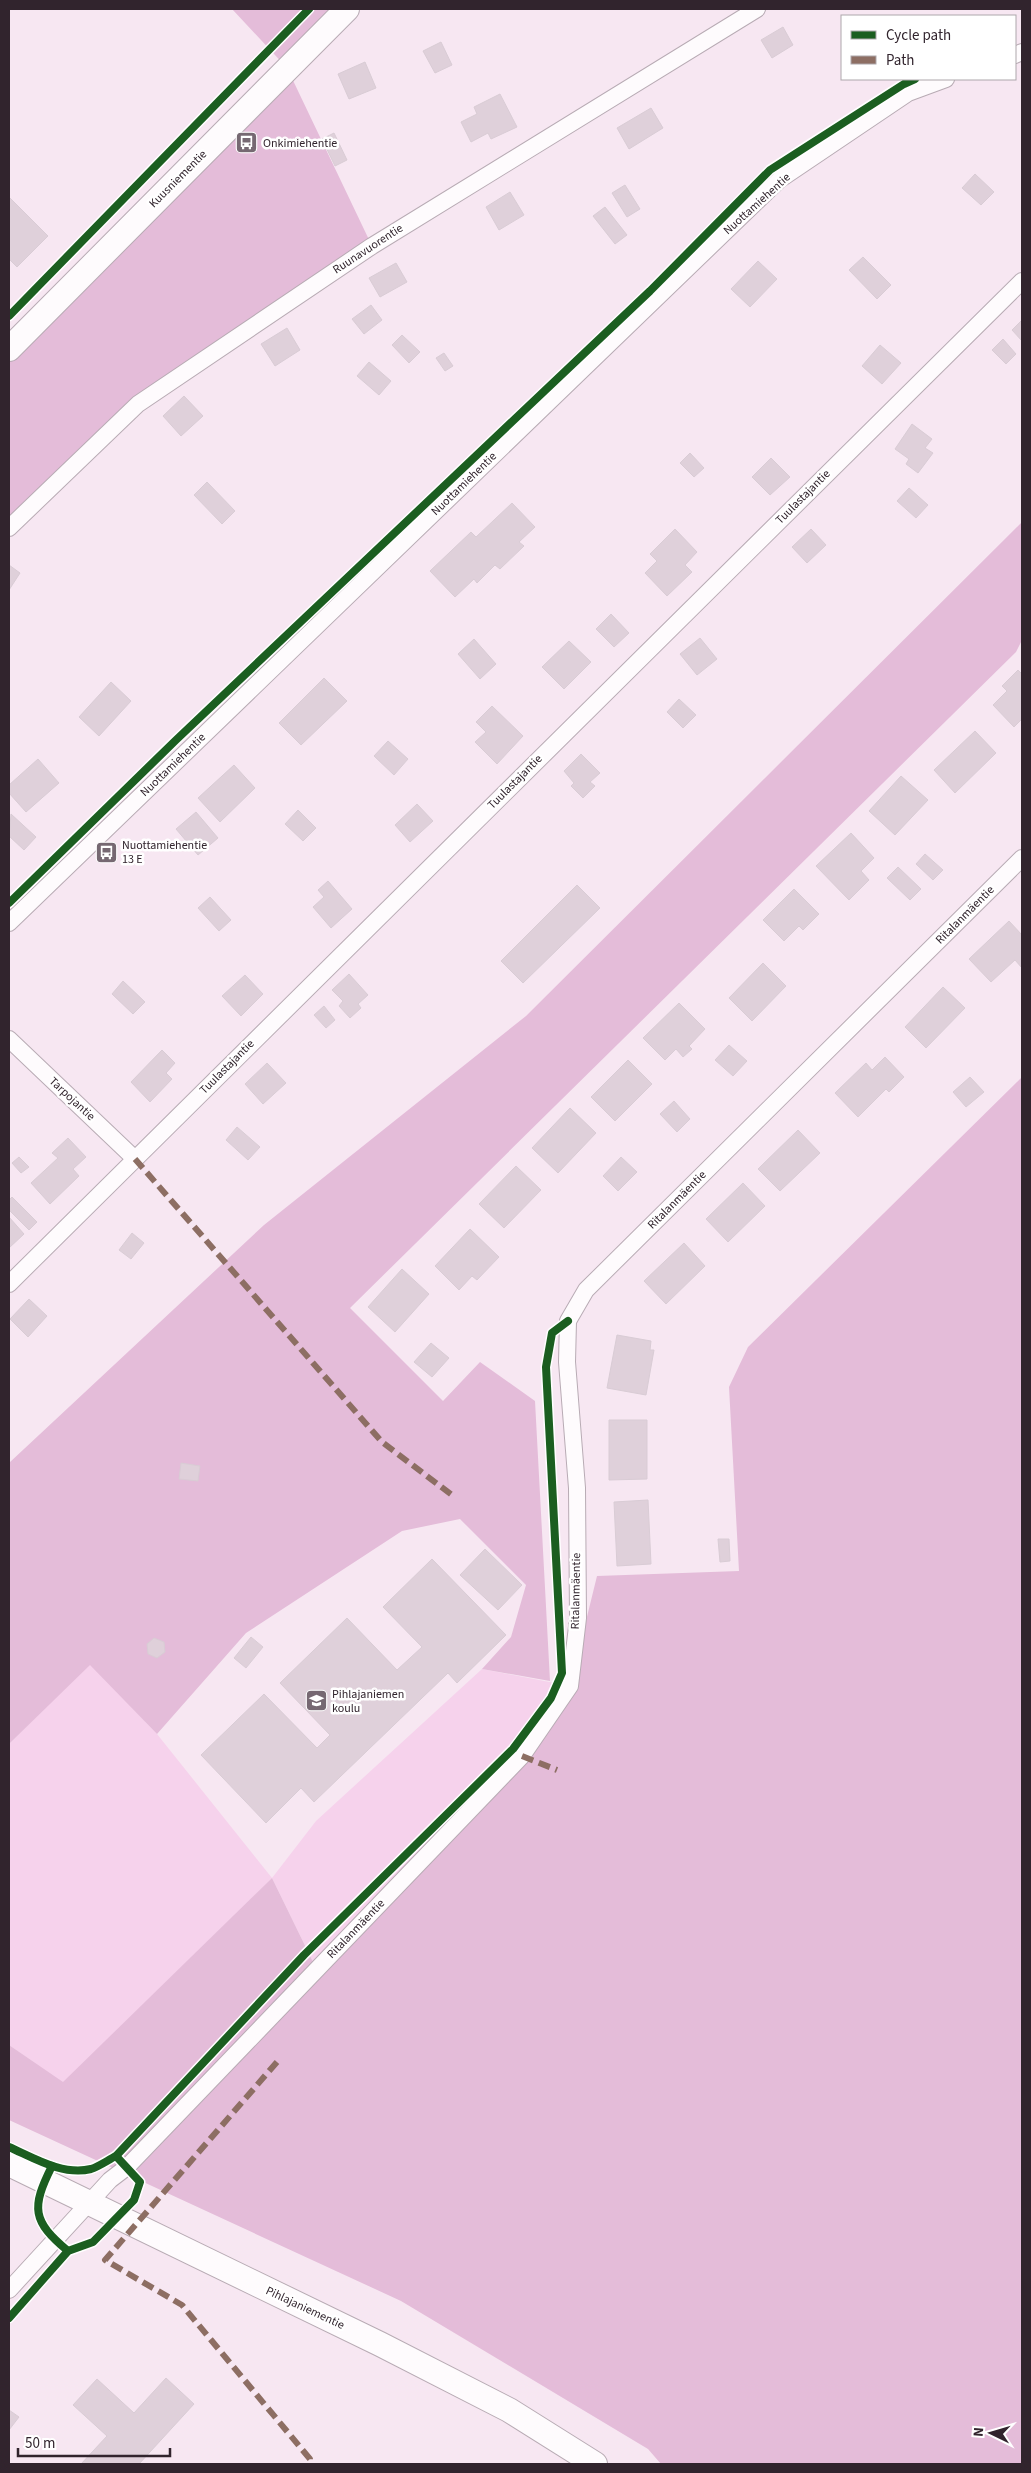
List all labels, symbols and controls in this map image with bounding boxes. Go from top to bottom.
legend [841,15,1016,80]
text: Cycle path [886,25,951,46]
text: Path [886,50,914,71]
bus stop icon: Onkimiehentie [235,131,259,155]
place label: Onkimiehentie [263,135,337,152]
street label: Kuusniementie [145,146,211,212]
street label: Nuottamiehentie [720,169,794,239]
street label: Ruunavuorentie [330,220,406,278]
street label: Nuottamiehentie [427,448,501,520]
street label: Tuulastajantie [772,466,834,528]
street label: Nuottamiehentie [136,729,210,801]
street label: Tuulastajantie [484,751,546,813]
place label: Nuottamiehentie 13 E [122,837,207,868]
bus stop icon: Nuottamiehentie 13 E [94,840,118,864]
street label: Ritalanmäentie [932,882,998,948]
street label: Tuulastajantie [196,1036,258,1098]
street label: Tarpojantie [45,1073,99,1125]
street label: Ritalanmäentie [644,1167,710,1233]
street label: Ritalanmäentie [567,1552,585,1630]
place label: Pihlajaniemen koulu [332,1686,404,1717]
school or university icon: Pihlajaniemen koulu [304,1689,328,1713]
street label: Ritalanmäentie [323,1895,389,1963]
street label: Pihlajaniementie [263,2282,347,2334]
north arrow [966,2408,1016,2458]
scale bar [18,2426,170,2458]
text: N [969,2426,989,2437]
text: 50 m [25,2433,55,2454]

